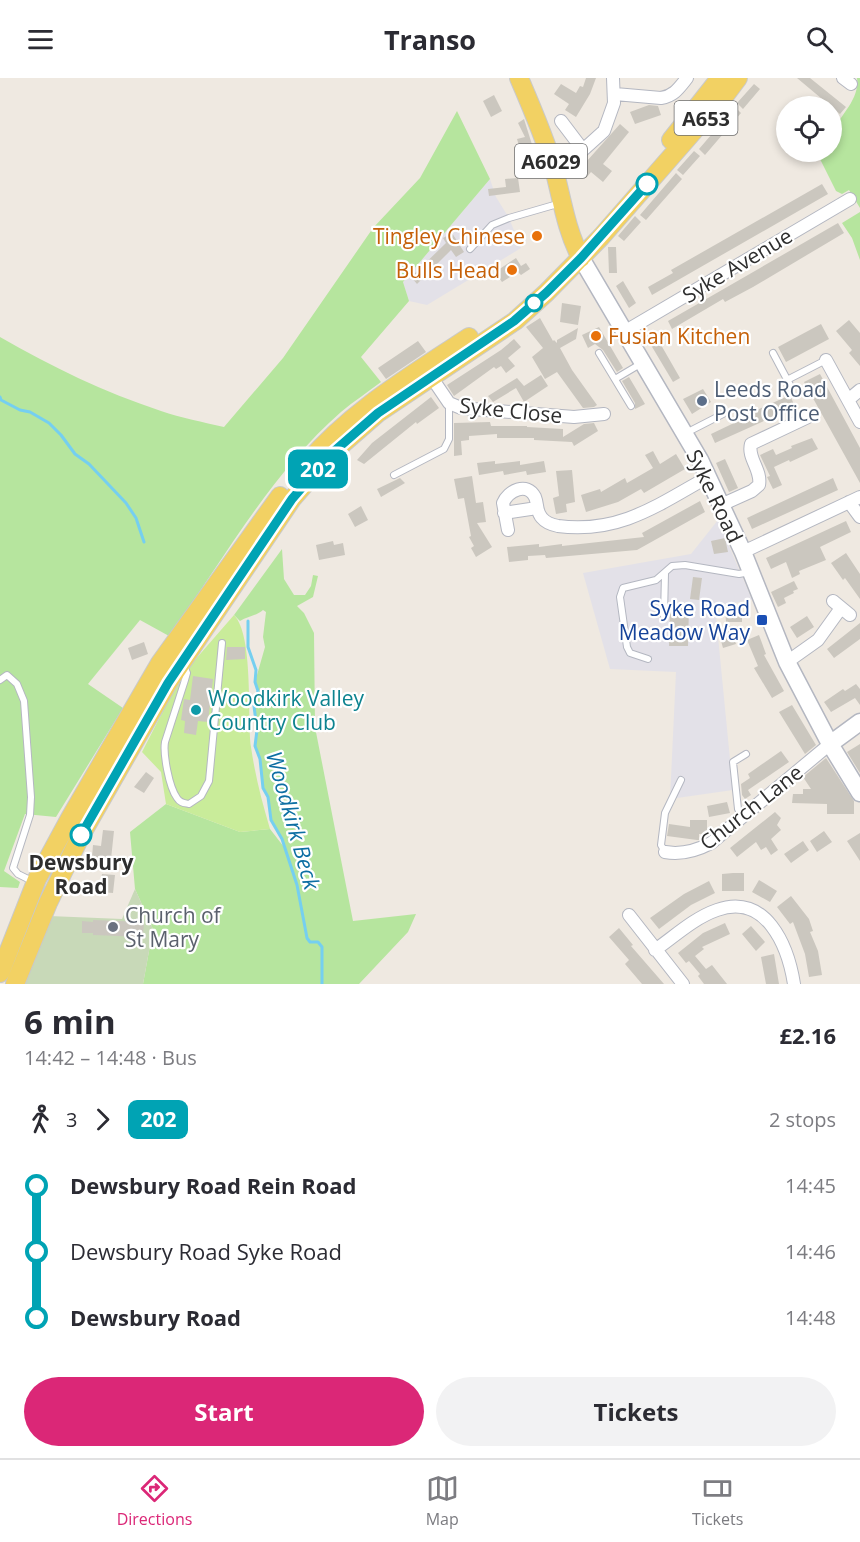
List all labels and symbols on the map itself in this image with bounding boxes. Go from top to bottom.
road number: A653 [674,101,738,135]
road number: A6029 [515,144,587,178]
unlabelled marker [636,173,658,195]
street label: Syke Avenue [677,221,797,309]
place label: Tingley Chinese [373,222,525,250]
marker: Tingley Chinese [530,229,544,243]
place label: Bulls Head [396,256,500,284]
marker: Bulls Head [505,263,519,277]
unlabelled marker [525,294,543,312]
place label: Fusian Kitchen [608,322,750,350]
marker: Fusian Kitchen [589,329,603,343]
place label: Leeds Road Post Office [714,375,827,427]
street label: Syke Close [458,391,564,429]
marker: Leeds Road Post Office [695,394,709,408]
street label: Syke Road [680,445,750,547]
line badge: 202 [284,450,352,488]
place label: Syke Road Meadow Way [619,594,750,646]
marker: Syke Road Meadow Way [755,613,769,627]
place label: Woodkirk Valley Country Club [208,684,364,736]
marker: Woodkirk Valley Country Club [189,703,203,717]
water label: Woodkirk Beck [260,747,328,894]
street label: Church Lane [694,758,808,856]
marker: Dewsbury Road [70,824,92,846]
place label: Dewsbury Road [29,848,134,900]
place label: Church of St Mary [125,901,223,953]
marker: Church of St Mary [106,920,120,934]

